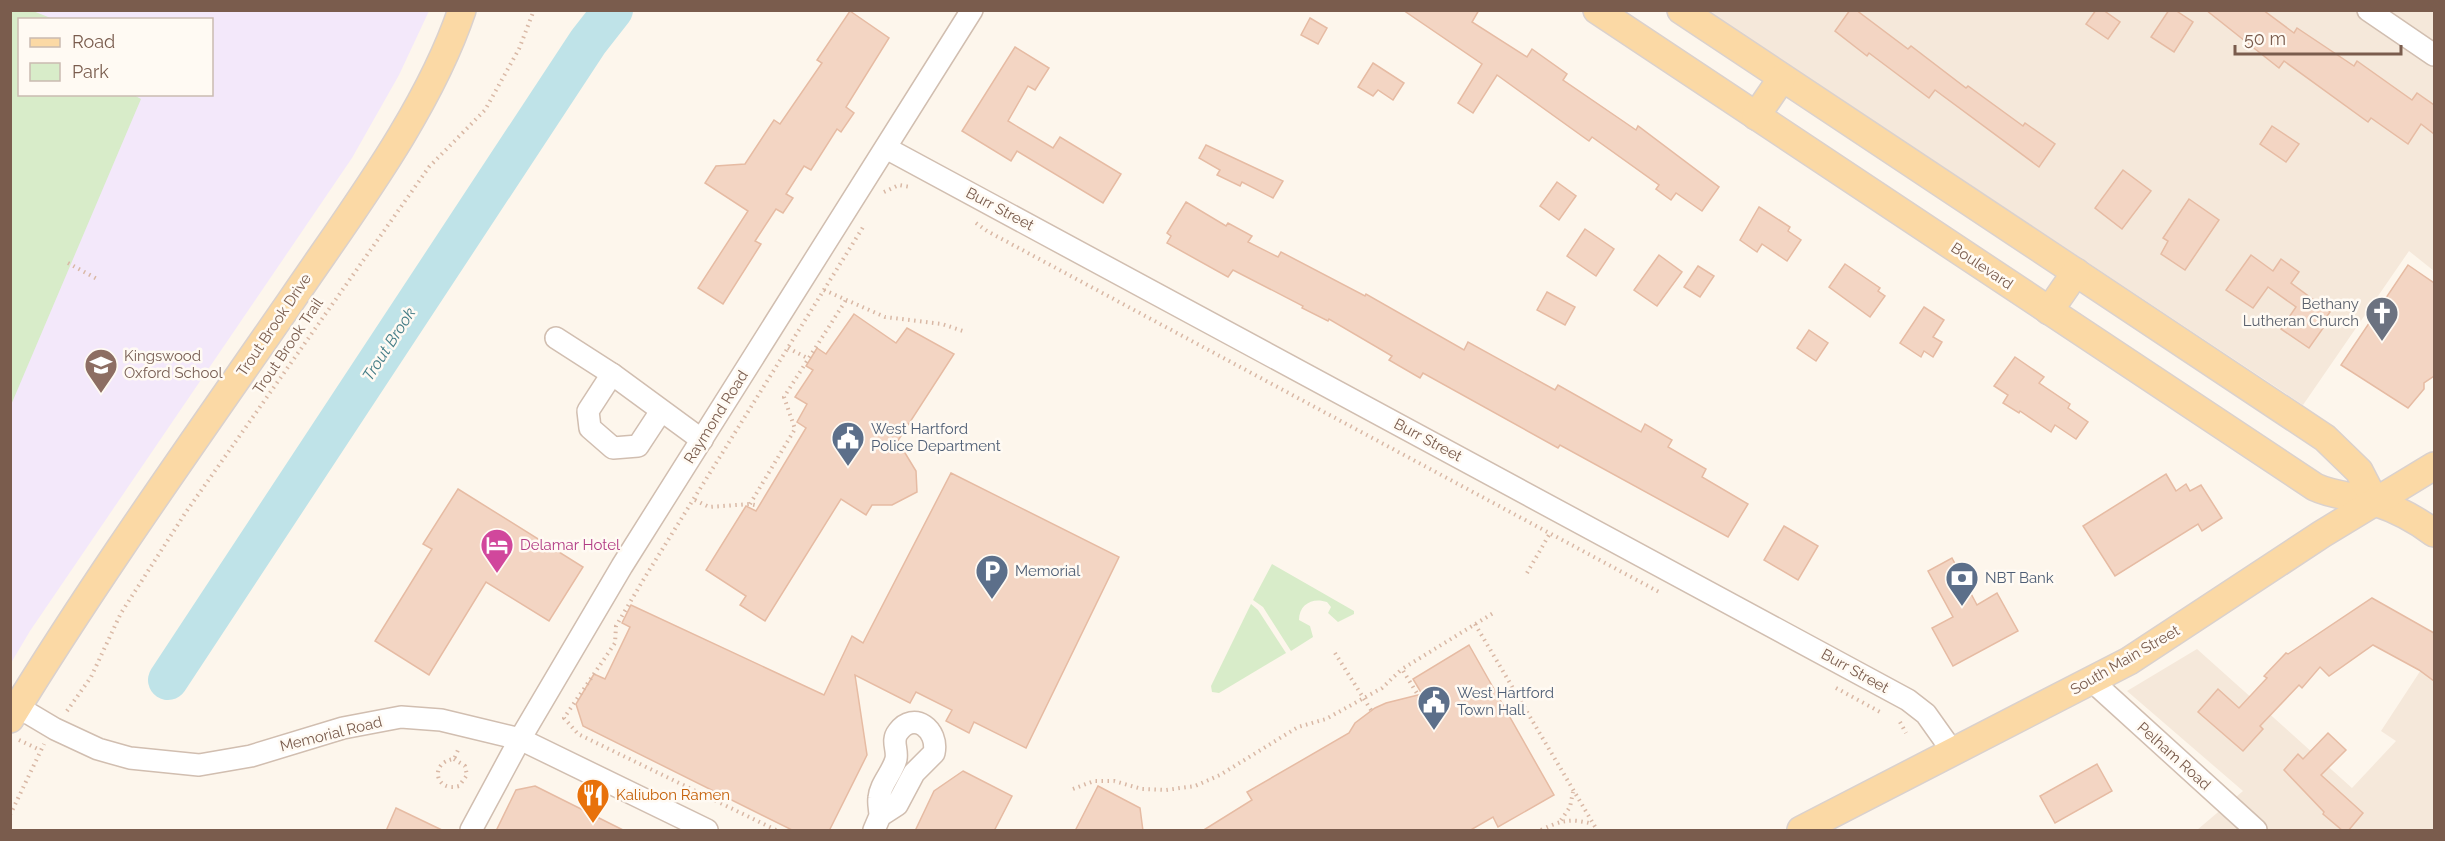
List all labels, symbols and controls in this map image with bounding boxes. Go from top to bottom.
legend [18,18,213,96]
scale bar [2235,18,2402,56]
text: 50 m [2244,28,2286,49]
text: Road [72,31,115,52]
text: Park [72,61,109,82]
street label: Burr Street [963,184,1037,234]
street label: Boulevard [1948,239,2016,293]
street label: Trout Brook Drive [233,270,315,380]
street label: Trout Brook Trail [249,294,327,398]
place label: Bethany Lutheran Church [2243,295,2359,330]
church icon: Bethany Lutheran Church [2364,295,2400,342]
water label: Trout Brook [358,304,420,384]
school or university icon: Kingswood Oxford School [83,347,119,394]
place label: Kingswood Oxford School [124,347,223,382]
street label: Raymond Road [680,367,752,467]
street label: Burr Street [1391,415,1465,465]
public building icon: West Hartford Police Department [830,420,866,467]
place label: West Hartford Police Department [871,420,1001,455]
hotel icon: Delamar Hotel [479,527,515,574]
place label: Delamar Hotel [520,536,621,554]
parking icon: Memorial [974,553,1010,600]
bank icon: NBT Bank [1944,560,1980,607]
place label: Memorial [1015,562,1081,580]
place label: NBT Bank [1985,569,2054,587]
street label: South Main Street [2067,621,2183,699]
street label: Burr Street [1818,645,1892,697]
public building icon: West Hartford Town Hall [1416,684,1452,731]
place label: West Hartford Town Hall [1457,684,1554,719]
street label: Memorial Road [278,713,384,755]
street label: Pelham Road [2134,718,2214,794]
restaurant icon: Kaliubon Ramen [575,777,611,824]
place label: Kaliubon Ramen [616,786,730,804]

